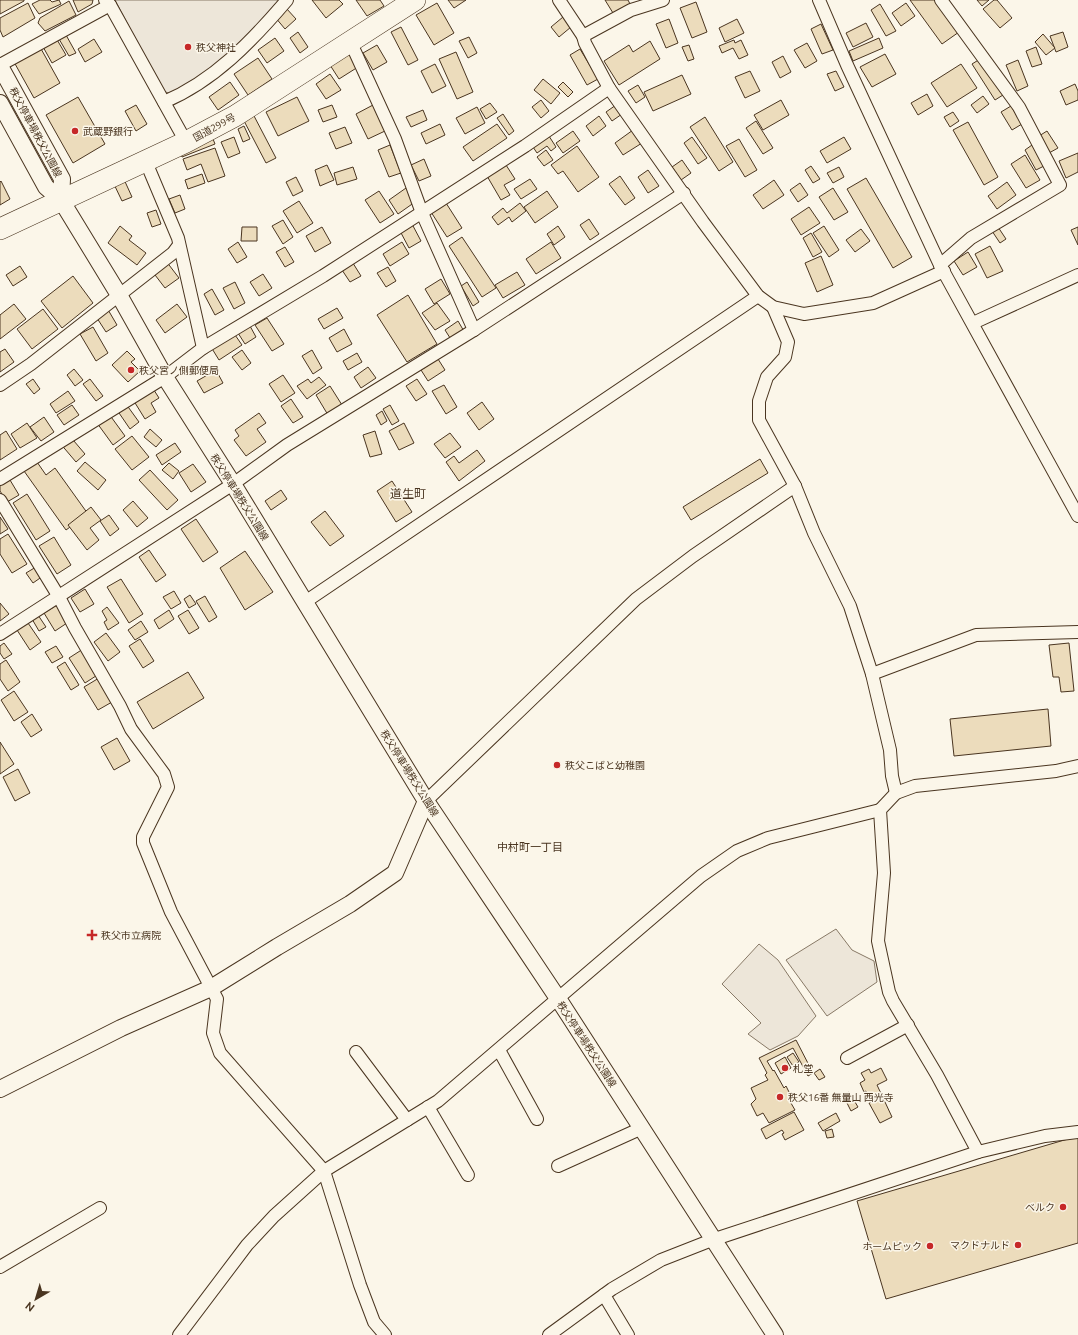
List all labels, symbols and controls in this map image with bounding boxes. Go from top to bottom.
marker: 秩父神社 [183,42,193,52]
place label: 秩父神社 [196,42,236,53]
street label: 秩父停車場秩父公園線 [7,86,64,179]
street label: 国道299号 [191,111,237,144]
marker: 武蔵野銀行 [70,126,80,136]
place label: 武蔵野銀行 [83,126,133,137]
marker: 秩父宮ノ側郵便局 [126,365,136,375]
place label: 秩父宮ノ側郵便局 [139,365,219,376]
street label: 秩父停車場秩父公園線 [208,452,271,543]
district label: 道生町 [390,487,426,500]
street label: 秩父停車場秩父公園線 [378,728,441,819]
marker: 秩父こばと幼稚園 [552,760,562,770]
place label: 秩父こばと幼稚園 [565,760,645,771]
district label: 中村町一丁目 [497,841,563,853]
marker: 秩父市立病院 [86,929,98,941]
place label: 秩父市立病院 [101,930,161,941]
street label: 秩父停車場秩父公園線 [555,999,618,1089]
marker: 札堂 [780,1063,790,1073]
place label: 札堂 [793,1063,813,1074]
marker: 秩父16番 無量山 西光寺 [775,1092,785,1102]
place label: 秩父16番 無量山 西光寺 [788,1092,894,1103]
place label: ベルク [1025,1202,1055,1213]
marker: ベルク [1058,1202,1068,1212]
place label: マクドナルド [950,1240,1010,1251]
marker: マクドナルド [1013,1240,1023,1250]
place label: ホームピック [862,1241,922,1252]
marker: ホームピック [925,1241,935,1251]
north arrow [16,1279,56,1319]
text: N [23,1300,37,1314]

